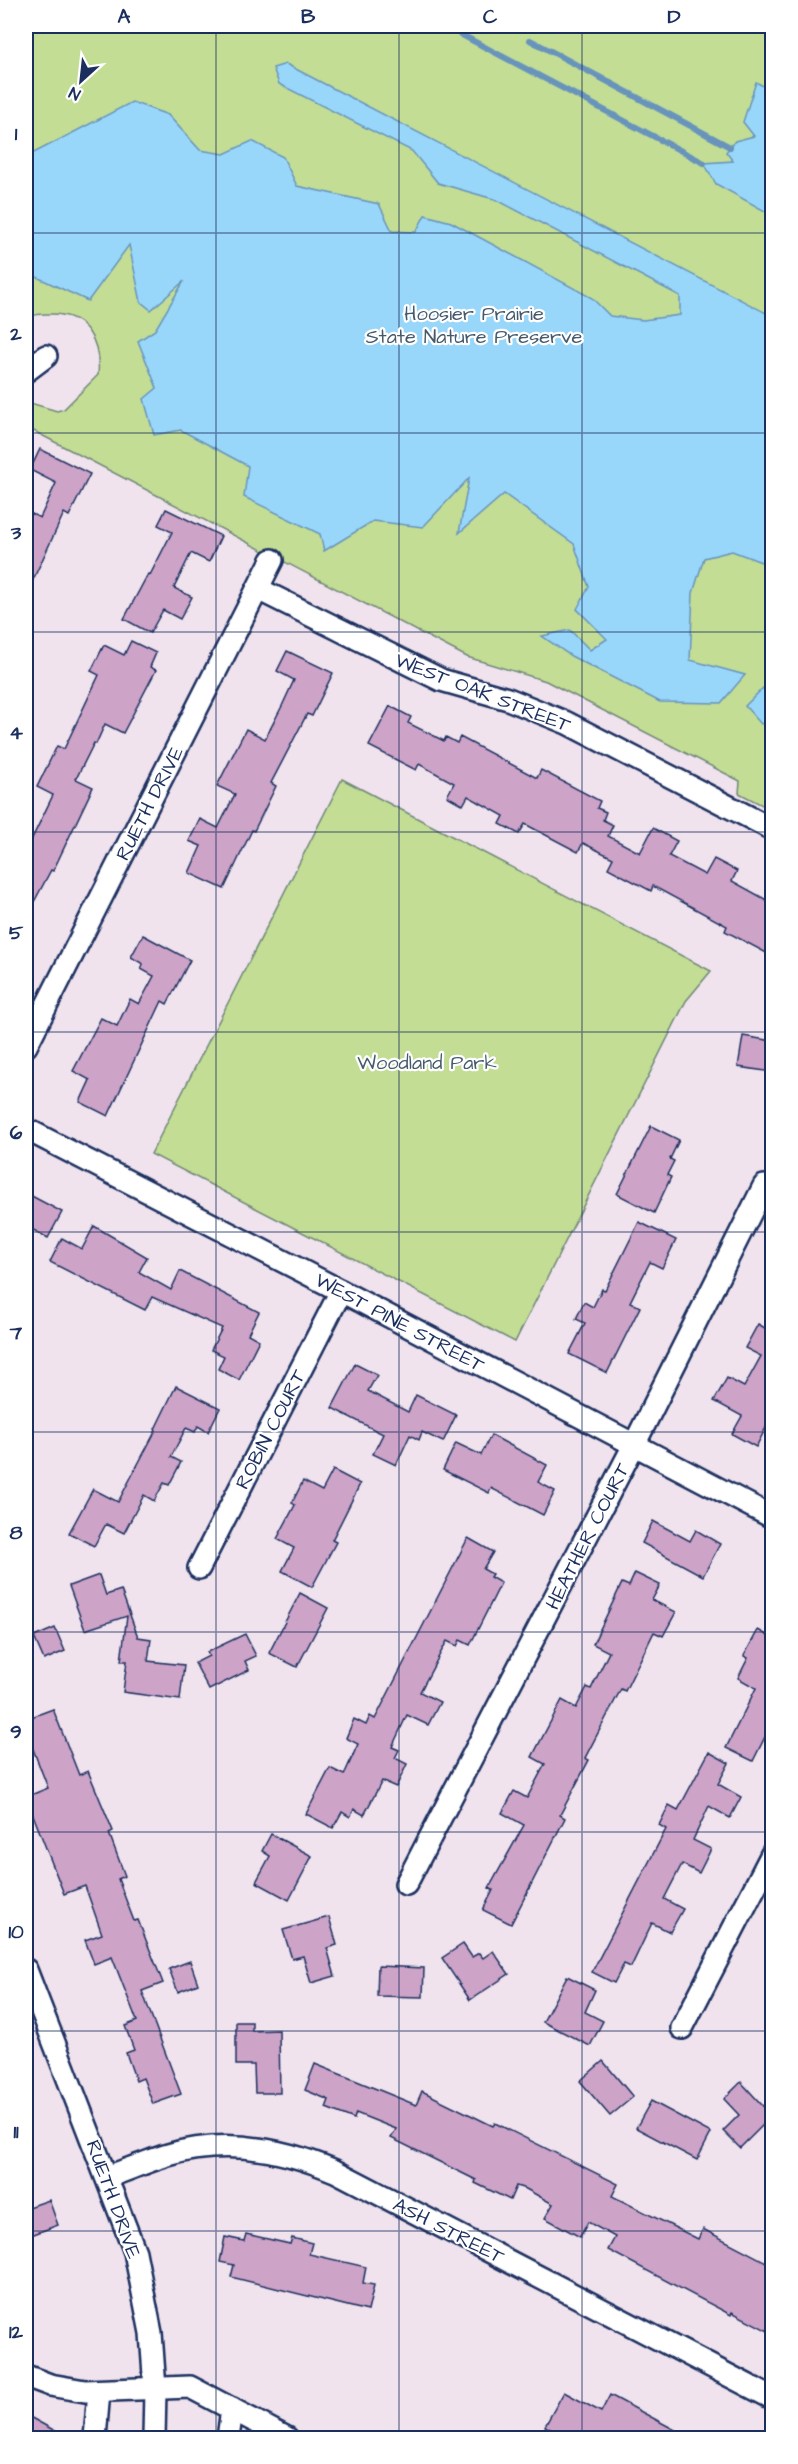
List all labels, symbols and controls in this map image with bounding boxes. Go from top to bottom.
text: A [118,3,131,31]
text: B [301,3,316,31]
text: C [483,3,498,31]
text: D [668,3,681,31]
north arrow [51,51,111,111]
text: N [65,81,84,106]
text: 1 [15,120,18,148]
park label: Hoosier Prairie State Nature Preserve [366,300,582,351]
text: 2 [9,320,22,348]
text: 3 [10,519,22,547]
street label: WEST OAK STREET [391,647,575,740]
text: 4 [9,719,23,747]
street label: RUETH DRIVE [109,741,191,865]
text: 5 [9,919,24,947]
park label: Woodland Park [357,1049,497,1077]
text: 6 [10,1119,23,1147]
street label: WEST PINE STREET [310,1266,489,1380]
text: 7 [9,1319,23,1347]
street label: ROBIN COURT [229,1364,313,1494]
street label: HEATHER COURT [539,1458,637,1615]
text: 8 [10,1519,23,1547]
text: 9 [10,1718,22,1746]
text: 10 [8,1918,24,1946]
text: 11 [13,2118,19,2146]
street label: RUETH DRIVE [79,2136,148,2263]
street label: ASH STREET [388,2191,510,2271]
text: 12 [9,2318,24,2346]

